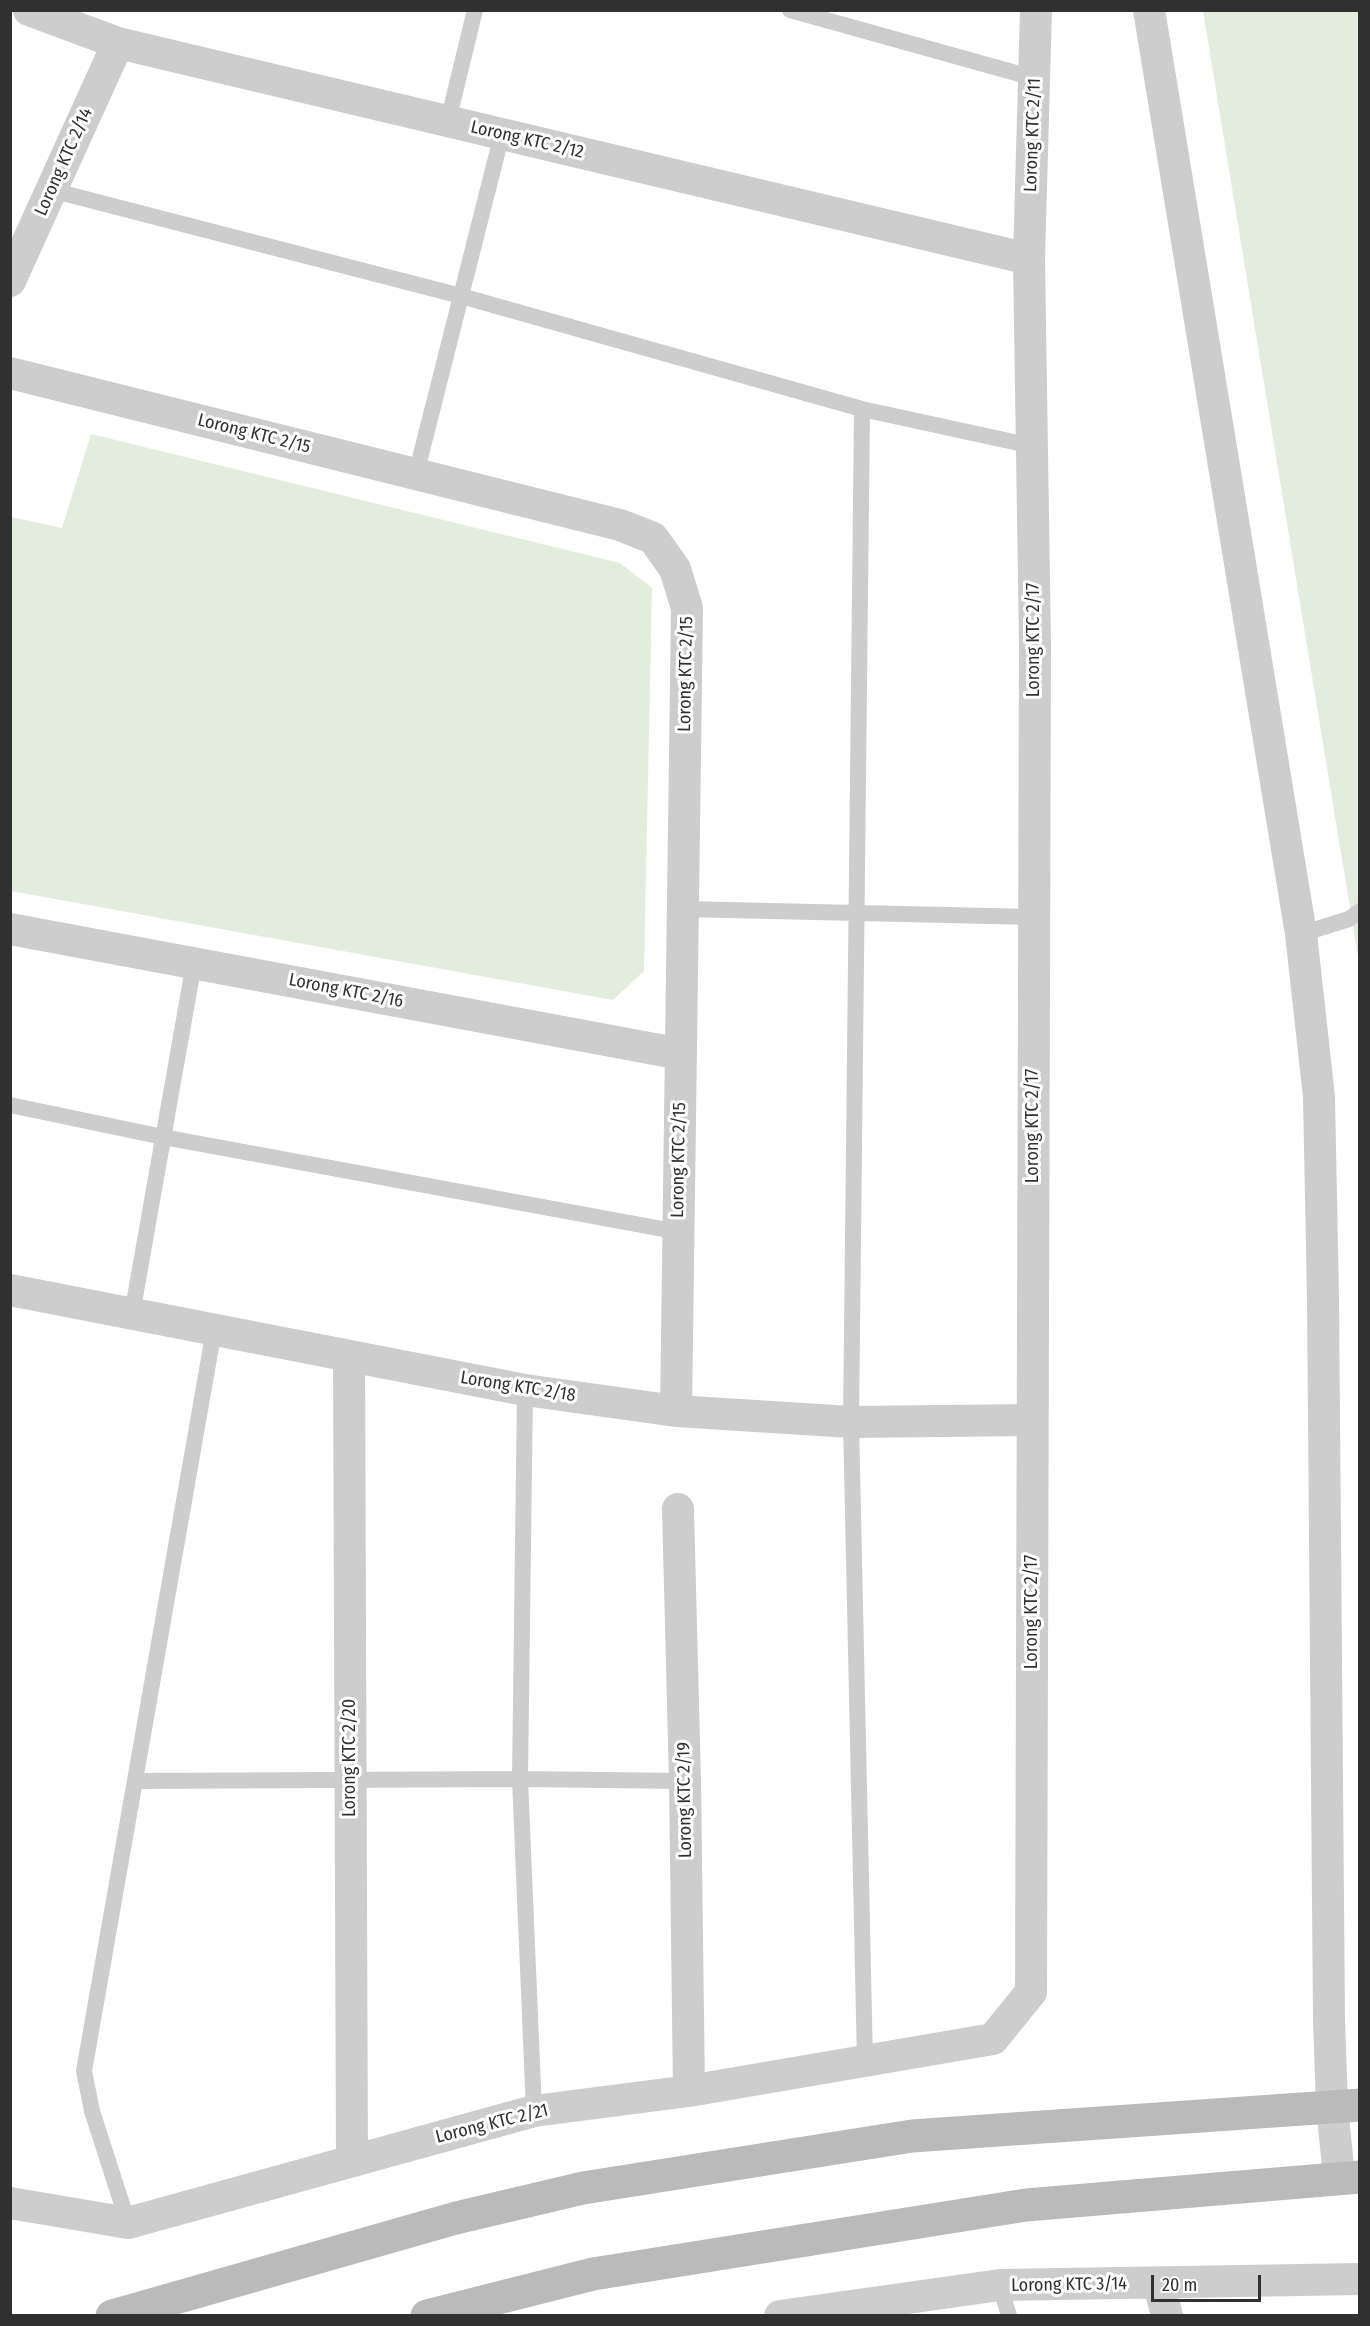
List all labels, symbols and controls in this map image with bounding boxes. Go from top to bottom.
street label: Lorong KTC 2/11 [1020,78,1046,192]
street label: Lorong KTC 2/14 [31,105,97,219]
street label: Lorong KTC 2/12 [468,117,586,163]
street label: Lorong KTC 2/15 [195,410,313,458]
street label: Lorong KTC 2/17 [1023,583,1045,697]
street label: Lorong KTC 2/15 [674,616,698,732]
street label: Lorong KTC 2/16 [287,969,405,1013]
street label: Lorong KTC 2/17 [1022,1069,1044,1183]
street label: Lorong KTC 2/15 [667,1102,691,1218]
street label: Lorong KTC 2/18 [459,1367,577,1407]
street label: Lorong KTC 2/17 [1021,1555,1043,1669]
street label: Lorong KTC 2/20 [339,1699,361,1817]
street label: Lorong KTC 2/19 [673,1742,697,1858]
street label: Lorong KTC 2/21 [433,2100,551,2148]
scale bar [1154,2263,1264,2301]
street label: Lorong KTC 3/14 [1011,2273,1127,2297]
text: 20 m [1162,2274,1197,2296]

